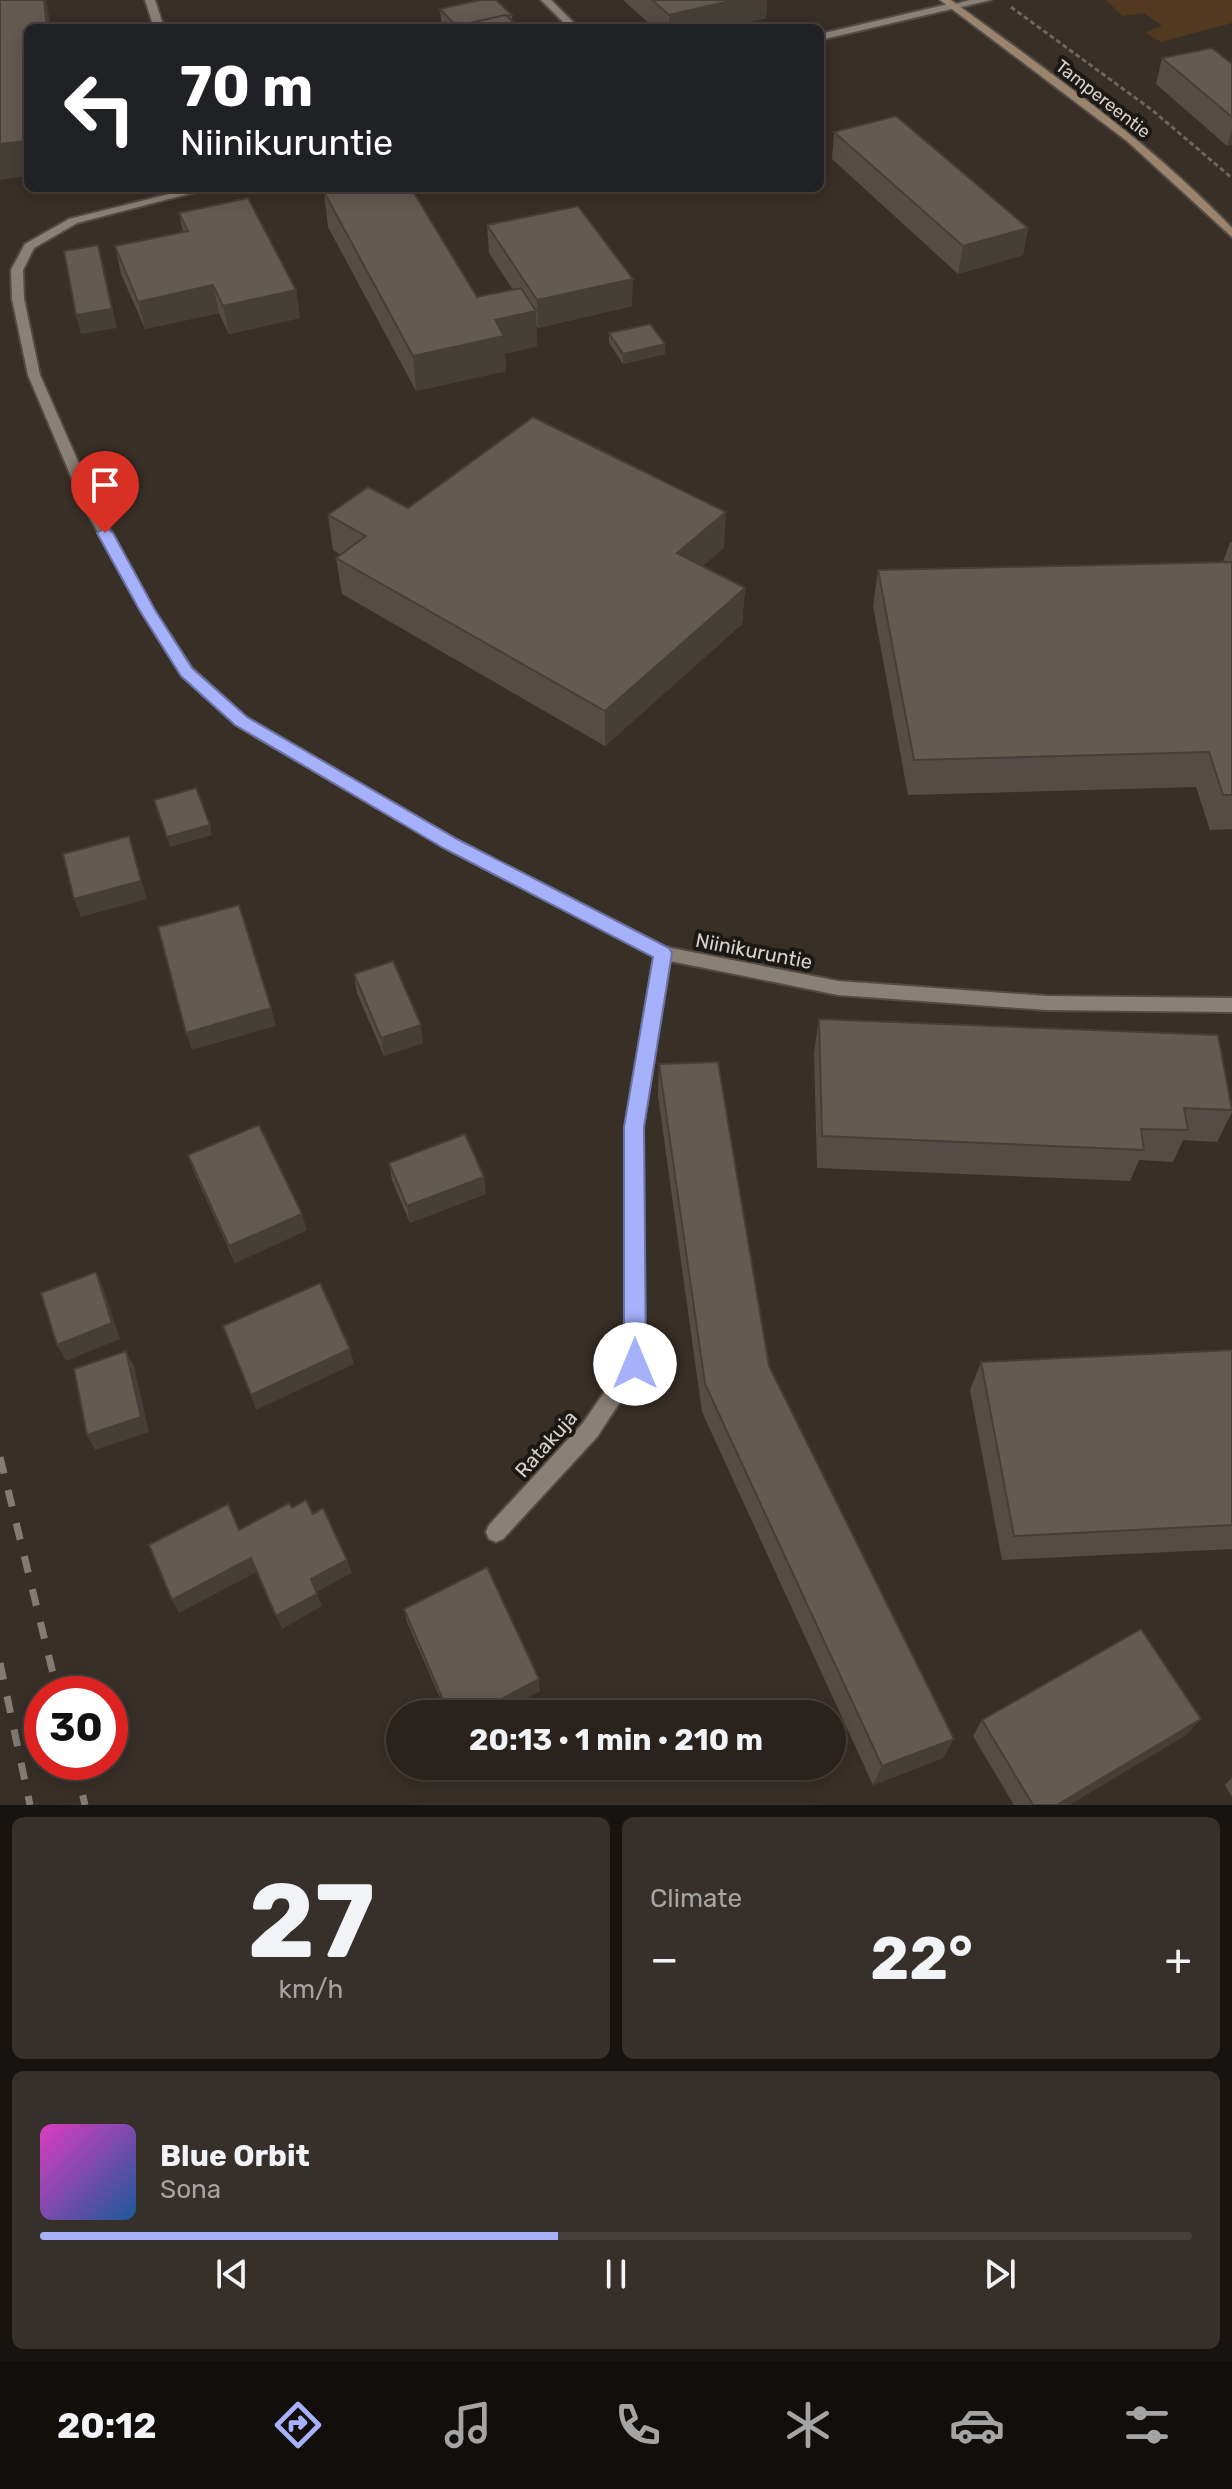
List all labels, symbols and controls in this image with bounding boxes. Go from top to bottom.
text: 70 m [180,54,313,120]
street label: Tampereentie [1051,55,1155,143]
icon: left [48,56,152,160]
text: Niinikuruntie [180,121,393,164]
pin [71,451,139,533]
icon: arrive [83,463,127,507]
street label: Niinikuruntie [694,928,814,974]
position arrow [593,1322,677,1406]
street label: Ratakuja [510,1406,582,1482]
speed limit sign: 30 [24,1676,128,1780]
text: 20:13 · 1 min · 210 m [469,1722,763,1758]
text: 27 [247,1860,375,1983]
text: Climate [650,1883,742,1914]
text: 22° [870,1923,973,1994]
text: − [650,1933,679,1985]
text: + [1165,1933,1192,1985]
text: km/h [279,1974,343,2005]
text: Blue Orbit [160,2138,310,2174]
text: Sona [160,2174,221,2205]
icon: previous [210,2252,254,2296]
icon: pause [594,2252,638,2296]
icon: next [978,2252,1022,2296]
icon: directions [270,2397,326,2453]
icon: music [440,2397,496,2453]
icon: phone [610,2397,666,2453]
icon: climate [780,2397,836,2453]
icon: car [949,2397,1005,2453]
icon: filters [1119,2397,1175,2453]
text: 20:12 [57,2404,157,2447]

